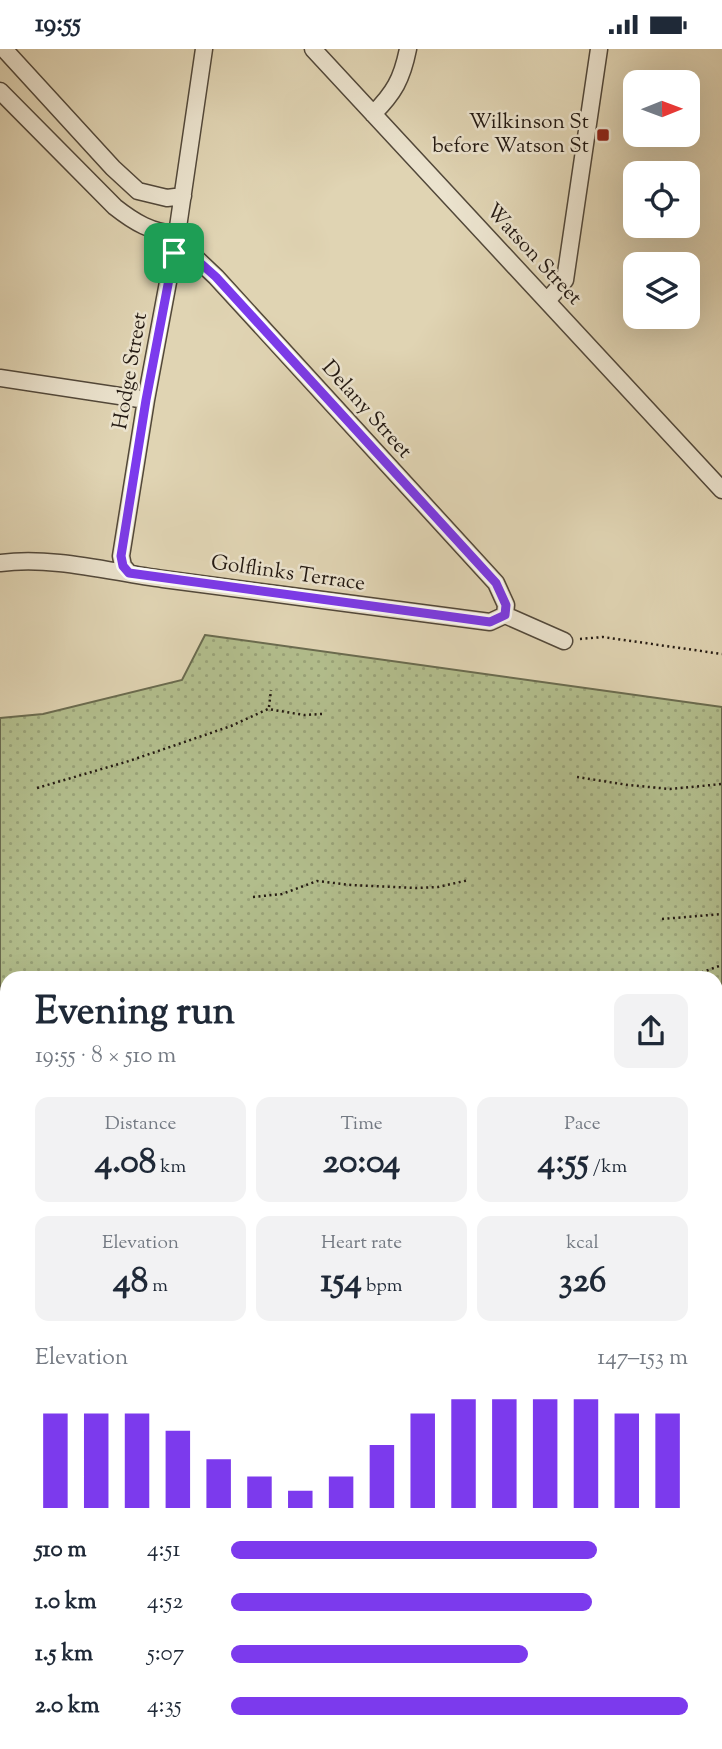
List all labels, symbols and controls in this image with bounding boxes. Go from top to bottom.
text: 19:55 [35,6,81,43]
north arrow [623,70,700,147]
map controls [623,70,700,329]
place label: Wilkinson St before Watson St [432,108,589,162]
marker: Wilkinson St before Watson St [595,127,611,143]
button: locate [623,161,700,238]
street label: Watson Street [478,197,588,313]
pin [144,223,204,283]
icon: arrive [155,234,193,272]
button: layers [623,252,700,329]
street label: Hodge Street [106,310,156,432]
street label: Delany Street [314,354,418,466]
street label: Golflinks Terrace [209,548,367,600]
text: Evening run [35,987,235,1041]
button: share [614,994,688,1068]
text: 19:55 · 8 × 510 m [35,1040,176,1073]
text: Distance [105,1111,176,1138]
text: Time [340,1111,383,1138]
text: Pace [564,1111,601,1138]
text: 4.08 [95,1138,156,1189]
text: 20:04 [323,1138,400,1189]
text: 4:55 [538,1138,589,1189]
text: km [156,1154,186,1181]
text: /km [589,1154,627,1181]
text: Elevation [102,1230,179,1257]
text: Heart rate [321,1230,402,1257]
text: kcal [566,1230,599,1257]
text: 48 [113,1257,148,1308]
text: 154 [320,1257,362,1308]
text: 326 [559,1257,606,1308]
text: m [148,1273,168,1300]
text: bpm [362,1273,403,1300]
text: Elevation [35,1342,128,1375]
text: 147–153 m [597,1342,688,1375]
text: 510 m [35,1534,87,1567]
text: 4:51 [147,1534,180,1567]
text: 1.0 km [35,1586,97,1619]
text: 4:52 [147,1586,183,1619]
text: 1.5 km [35,1638,93,1671]
text: 5:07 [147,1638,184,1671]
text: 2.0 km [35,1690,100,1723]
text: 4:35 [147,1690,182,1723]

